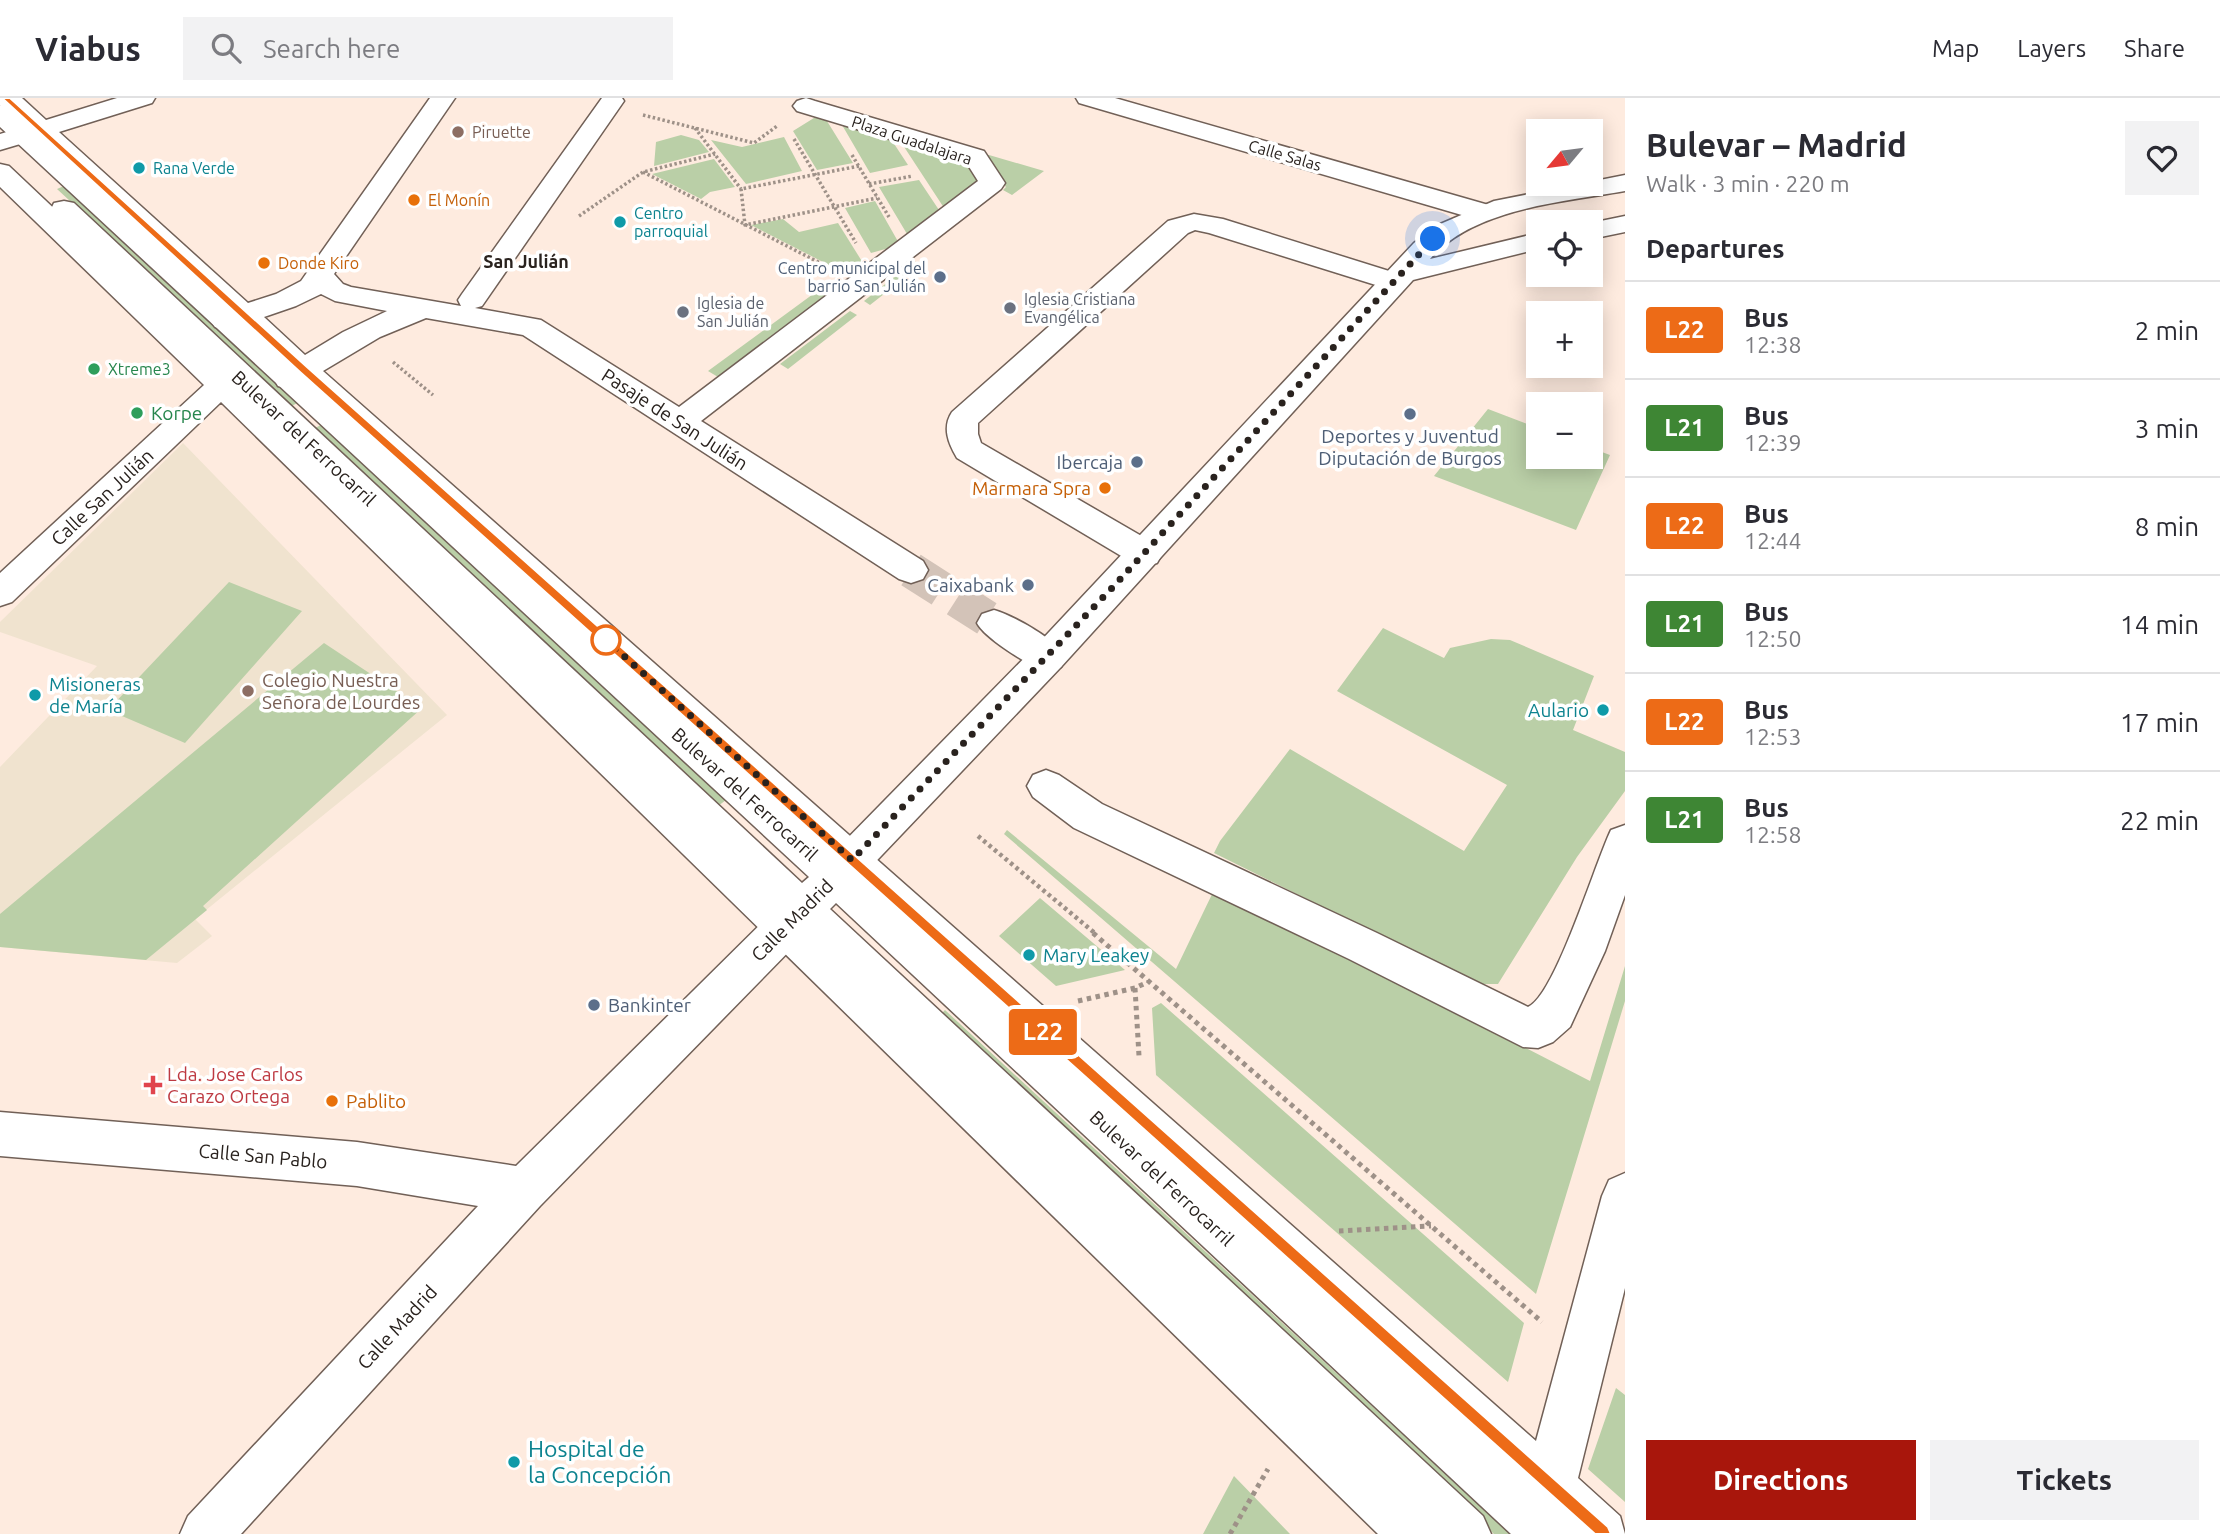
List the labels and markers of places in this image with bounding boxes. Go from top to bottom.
place label: Piruette [472,123,531,141]
marker: Piruette [450,124,466,140]
place label: Rana Verde [153,159,235,177]
marker: Rana Verde [131,160,147,176]
place label: El Monín [428,191,490,209]
marker: El Monín [406,192,422,208]
place label: Centro parroquial [634,204,708,240]
marker: Centro parroquial [612,214,628,230]
place label: Donde Kiro [278,254,359,272]
marker: Donde Kiro [256,255,272,271]
place label: Centro municipal del barrio San Julián [778,259,926,295]
marker: Centro municipal del barrio San Julián [932,269,948,285]
place label: Iglesia Cristiana Evangélica [1024,290,1136,326]
place label: Iglesia de San Julián [697,294,769,330]
marker: Iglesia Cristiana Evangélica [1002,300,1018,316]
marker: Iglesia de San Julián [675,304,691,320]
place label: Xtreme3 [108,360,171,378]
marker: Xtreme3 [86,361,102,377]
place label: Korpe [151,402,202,424]
marker: Korpe [129,405,145,421]
marker: Deportes y Juventud Diputación de Burgos [1402,406,1418,422]
place label: Deportes y Juventud Diputación de Burgos [1318,425,1502,469]
place label: Ibercaja [1056,451,1123,473]
marker: Ibercaja [1129,454,1145,470]
place label: Marmara Spra [972,477,1091,499]
marker: Marmara Spra [1097,480,1113,496]
place label: Caixabank [927,574,1014,596]
marker: Caixabank [1020,577,1036,593]
unlabelled marker [591,625,621,655]
place label: Colegio Nuestra Señora de Lourdes [262,669,420,713]
place label: Misioneras de María [49,673,141,717]
marker: Colegio Nuestra Señora de Lourdes [240,683,256,699]
marker: Misioneras de María [27,687,43,703]
place label: Aulario [1528,699,1589,721]
marker: Aulario [1595,702,1611,718]
place label: Mary Leakey [1043,944,1149,966]
marker: Mary Leakey [1021,947,1037,963]
place label: Bankinter [608,994,691,1016]
marker: Bankinter [586,997,602,1013]
place label: Lda. Jose Carlos Carazo Ortega [167,1063,303,1107]
marker: Lda. Jose Carlos Carazo Ortega [145,1077,161,1093]
place label: Pablito [346,1090,406,1112]
marker: Pablito [324,1093,340,1109]
place label: Hospital de la Concepción [528,1436,671,1487]
marker: Hospital de la Concepción [506,1454,522,1470]

